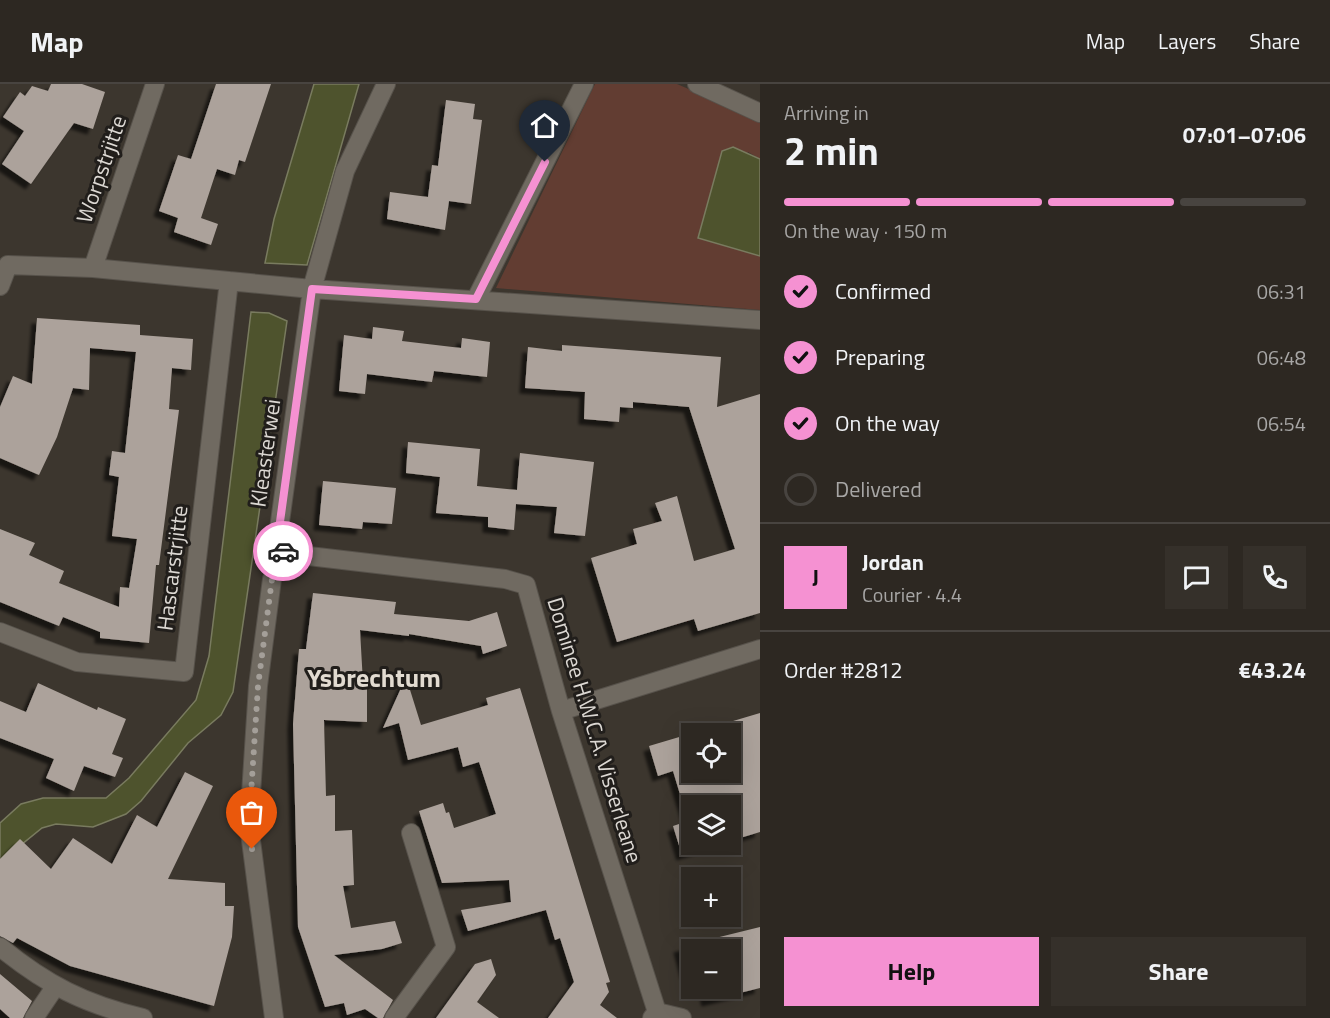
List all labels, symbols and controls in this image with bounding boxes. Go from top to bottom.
text: Map [30,20,84,63]
text: Map [1086,25,1125,57]
text: Layers [1158,25,1216,57]
text: Share [1249,25,1300,57]
text: Arriving in [784,97,869,128]
pin [519,100,570,162]
icon: home [528,109,561,142]
street label: Worpstrjitte [67,111,135,227]
text: 07:01–07:06 [1183,118,1306,152]
text: 2 min [784,121,879,180]
text: On the way · 150 m [784,215,947,246]
text: Confirmed [835,274,931,308]
icon: check [784,275,817,308]
text: 06:31 [1257,276,1306,307]
text: Preparing [835,340,925,374]
icon: check [784,341,817,374]
text: 06:48 [1257,342,1306,373]
street label: Kleasterwei [241,397,289,509]
text: On the way [835,406,940,440]
icon: check [784,407,817,440]
text: 06:54 [1257,408,1306,439]
text: Delivered [835,472,922,506]
street label: Hascarstrjitte [147,503,197,633]
courier [253,521,313,581]
icon: car [267,535,300,568]
text: Jordan [862,545,924,579]
button: chat [1165,546,1228,609]
button: phone [1243,546,1306,609]
text: J [812,560,819,594]
text: Courier · 4.4 [862,579,962,610]
street label: Dominee H.W.C.A. Visserleane [538,593,652,867]
text: Order #2812 [784,653,903,687]
text: €43.24 [1239,653,1306,687]
district label: Ysbrechtum [307,658,441,697]
map controls [681,723,741,999]
button: locate [681,723,741,783]
pin [226,787,277,849]
button: layers [681,795,741,855]
icon: bag [235,796,268,829]
button: + [681,867,741,927]
button: Help [784,937,1039,1006]
button: Share [1051,937,1306,1006]
button: − [681,939,741,999]

